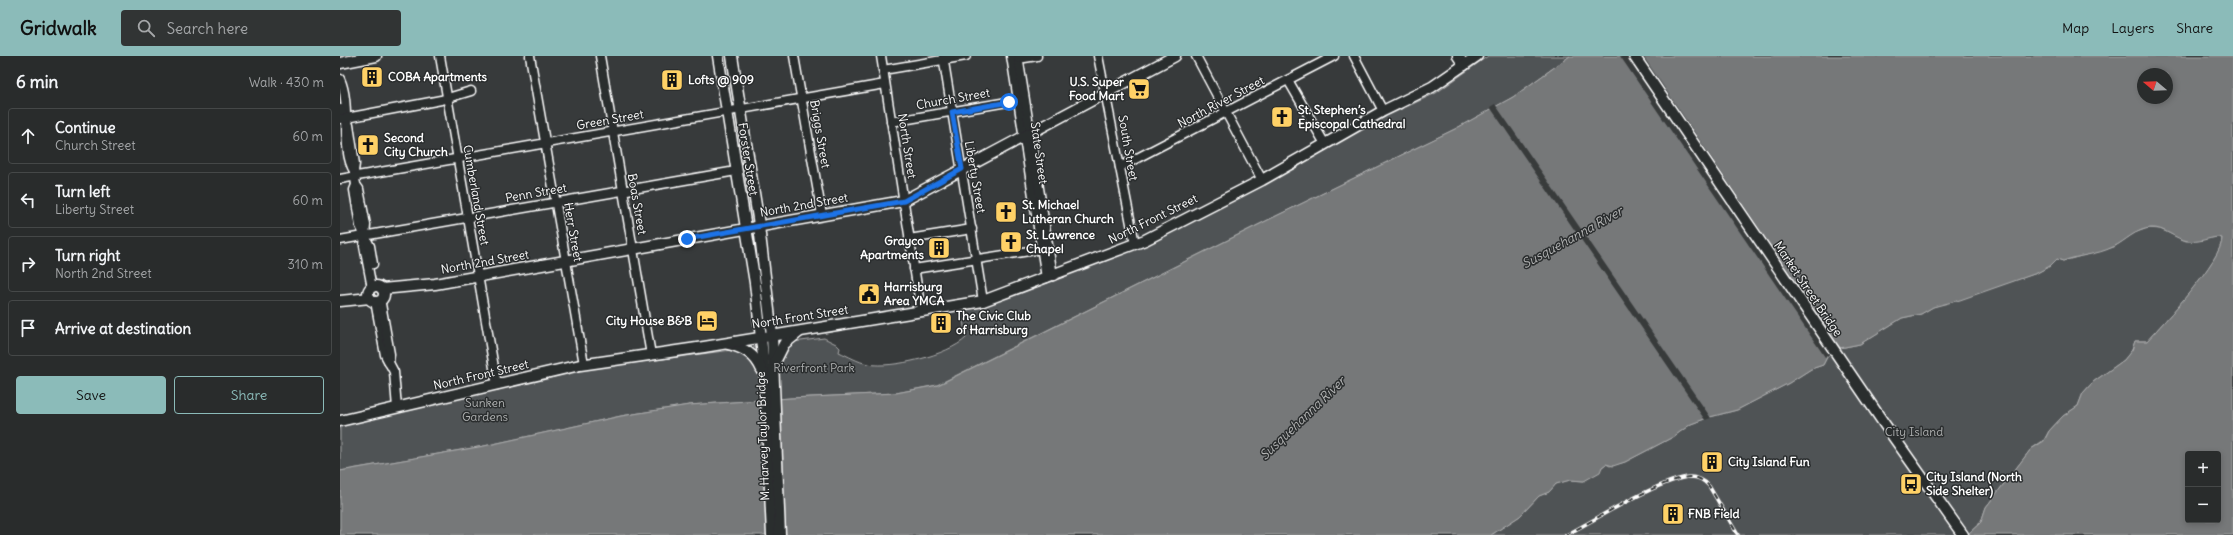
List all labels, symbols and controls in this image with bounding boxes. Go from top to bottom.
search box [121,10,401,46]
text: Gridwalk [20,16,97,40]
icon: search [135,17,157,39]
text: Search here [167,19,248,38]
text: Map [2062,19,2089,37]
text: Layers [2111,19,2154,37]
text: Share [2176,19,2213,37]
building icon: COBA Apartments [359,64,385,90]
building icon: Lofts @ 909 [659,67,685,93]
north arrow [2137,68,2173,104]
place label: COBA Apartments [388,69,488,85]
text: 6 min [16,71,58,93]
place label: Lofts @ 909 [688,72,754,88]
street label: North River Street [1175,72,1267,131]
text: Walk · 430 m [249,74,324,91]
place label: U.S. Super Food Mart [1069,74,1125,103]
supermarket icon: U.S. Super Food Mart [1126,76,1152,102]
street label: Church Street [915,85,991,112]
route start [1000,93,1018,111]
street label: Briggs Street [807,99,834,169]
place label: St. Stephen’s Episcopal Cathedral [1298,102,1406,132]
church icon: St. Stephen’s Episcopal Cathedral [1269,104,1295,130]
street label: Green Street [575,106,645,133]
street label: North Street [895,112,920,180]
street label: South Street [1115,114,1142,182]
text: Continue [55,118,116,137]
street label: Forster Street [735,121,762,196]
street label: State Street [1028,121,1051,185]
icon: ahead [17,125,39,147]
text: 60 m [292,128,323,145]
place label: Second City Church [384,130,448,160]
church icon: Second City Church [355,132,381,158]
text: Church Street [55,137,136,154]
street label: Liberty Street [962,140,989,214]
street label: Cumberland Street [460,144,493,246]
street label: Boas Street [625,172,650,236]
street label: Penn Street [504,180,568,205]
text: Turn left [55,182,110,201]
icon: left [17,189,39,211]
street label: North 2nd Street [759,189,849,220]
street label: North Front Street [1106,190,1200,247]
text: 60 m [292,192,323,209]
place label: St. Michael Lutheran Church [1022,197,1114,226]
church icon: St. Michael Lutheran Church [993,199,1019,225]
text: Liberty Street [55,201,134,218]
street label: Herr Street [561,201,586,263]
water label: Susquehanna River [1519,202,1627,272]
place label: St. Lawrence Chapel [1026,227,1095,257]
church icon: St. Lawrence Chapel [998,229,1024,255]
route end [678,230,696,248]
place label: Grayco Apartments [860,233,925,263]
building icon: Grayco Apartments [926,235,952,261]
street label: Market Street Bridge [1771,238,1846,339]
text: Turn right [55,246,120,265]
street label: North 2nd Street [440,246,530,277]
icon: right [17,253,39,275]
text: 310 m [288,256,323,273]
text: North 2nd Street [55,265,152,282]
place label: Harrisburg Area YMCA [884,279,945,308]
public building icon: Harrisburg Area YMCA [856,281,882,307]
street label: North Front Street [751,301,849,332]
hotel icon: City House B&B [694,308,720,334]
place label: The Civic Club of Harrisburg [956,308,1031,338]
building icon: The Civic Club of Harrisburg [928,310,954,336]
place label: City House B&B [606,313,692,329]
icon: arrive [17,317,39,339]
text: Arrive at destination [55,319,191,338]
street label: North Front Street [432,356,530,393]
park label: Riverfront Park [773,360,855,375]
street label: M. Harvey Taylor Bridge [753,371,772,501]
water label: Susquehanna River [1256,372,1350,464]
button: Save [16,376,166,414]
button: Share [174,376,324,414]
park label: Sunken Gardens [462,395,508,424]
park label: City Island [1885,424,1943,439]
building icon: City Island Fun [1699,449,1725,475]
map controls [2185,451,2221,523]
button: + [2185,451,2221,487]
place label: City Island Fun [1728,454,1810,470]
place label: City Island (North Side Shelter) [1926,469,2022,499]
bus stop icon: City Island (North Side Shelter) [1898,471,1924,497]
button: − [2185,487,2221,523]
building icon: FNB Field [1660,501,1686,527]
place label: FNB Field [1688,506,1740,521]

